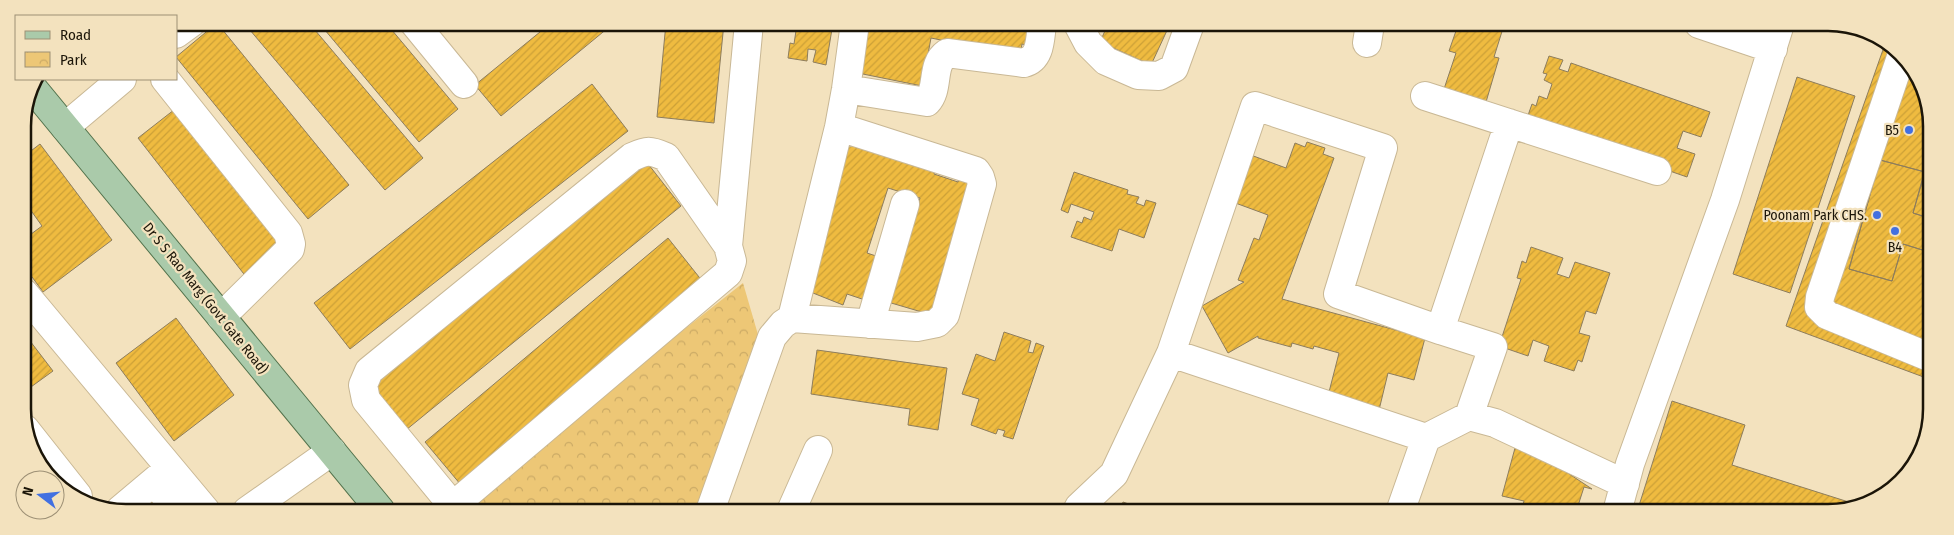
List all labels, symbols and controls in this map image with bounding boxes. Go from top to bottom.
legend [15,15,178,80]
text: Road [60,26,91,44]
text: Park [60,51,87,69]
place label: B5 [1885,122,1899,139]
marker: B5 [1903,124,1915,136]
place label: Poonam Park CHS. [1763,207,1867,224]
marker: Poonam Park CHS. [1871,209,1883,221]
street label: Dr S S Rao Marg (Govt Gate Road) [139,219,272,377]
marker: B4 [1889,225,1901,237]
place label: B4 [1888,239,1902,256]
north arrow [15,470,65,520]
text: N [19,485,37,498]

